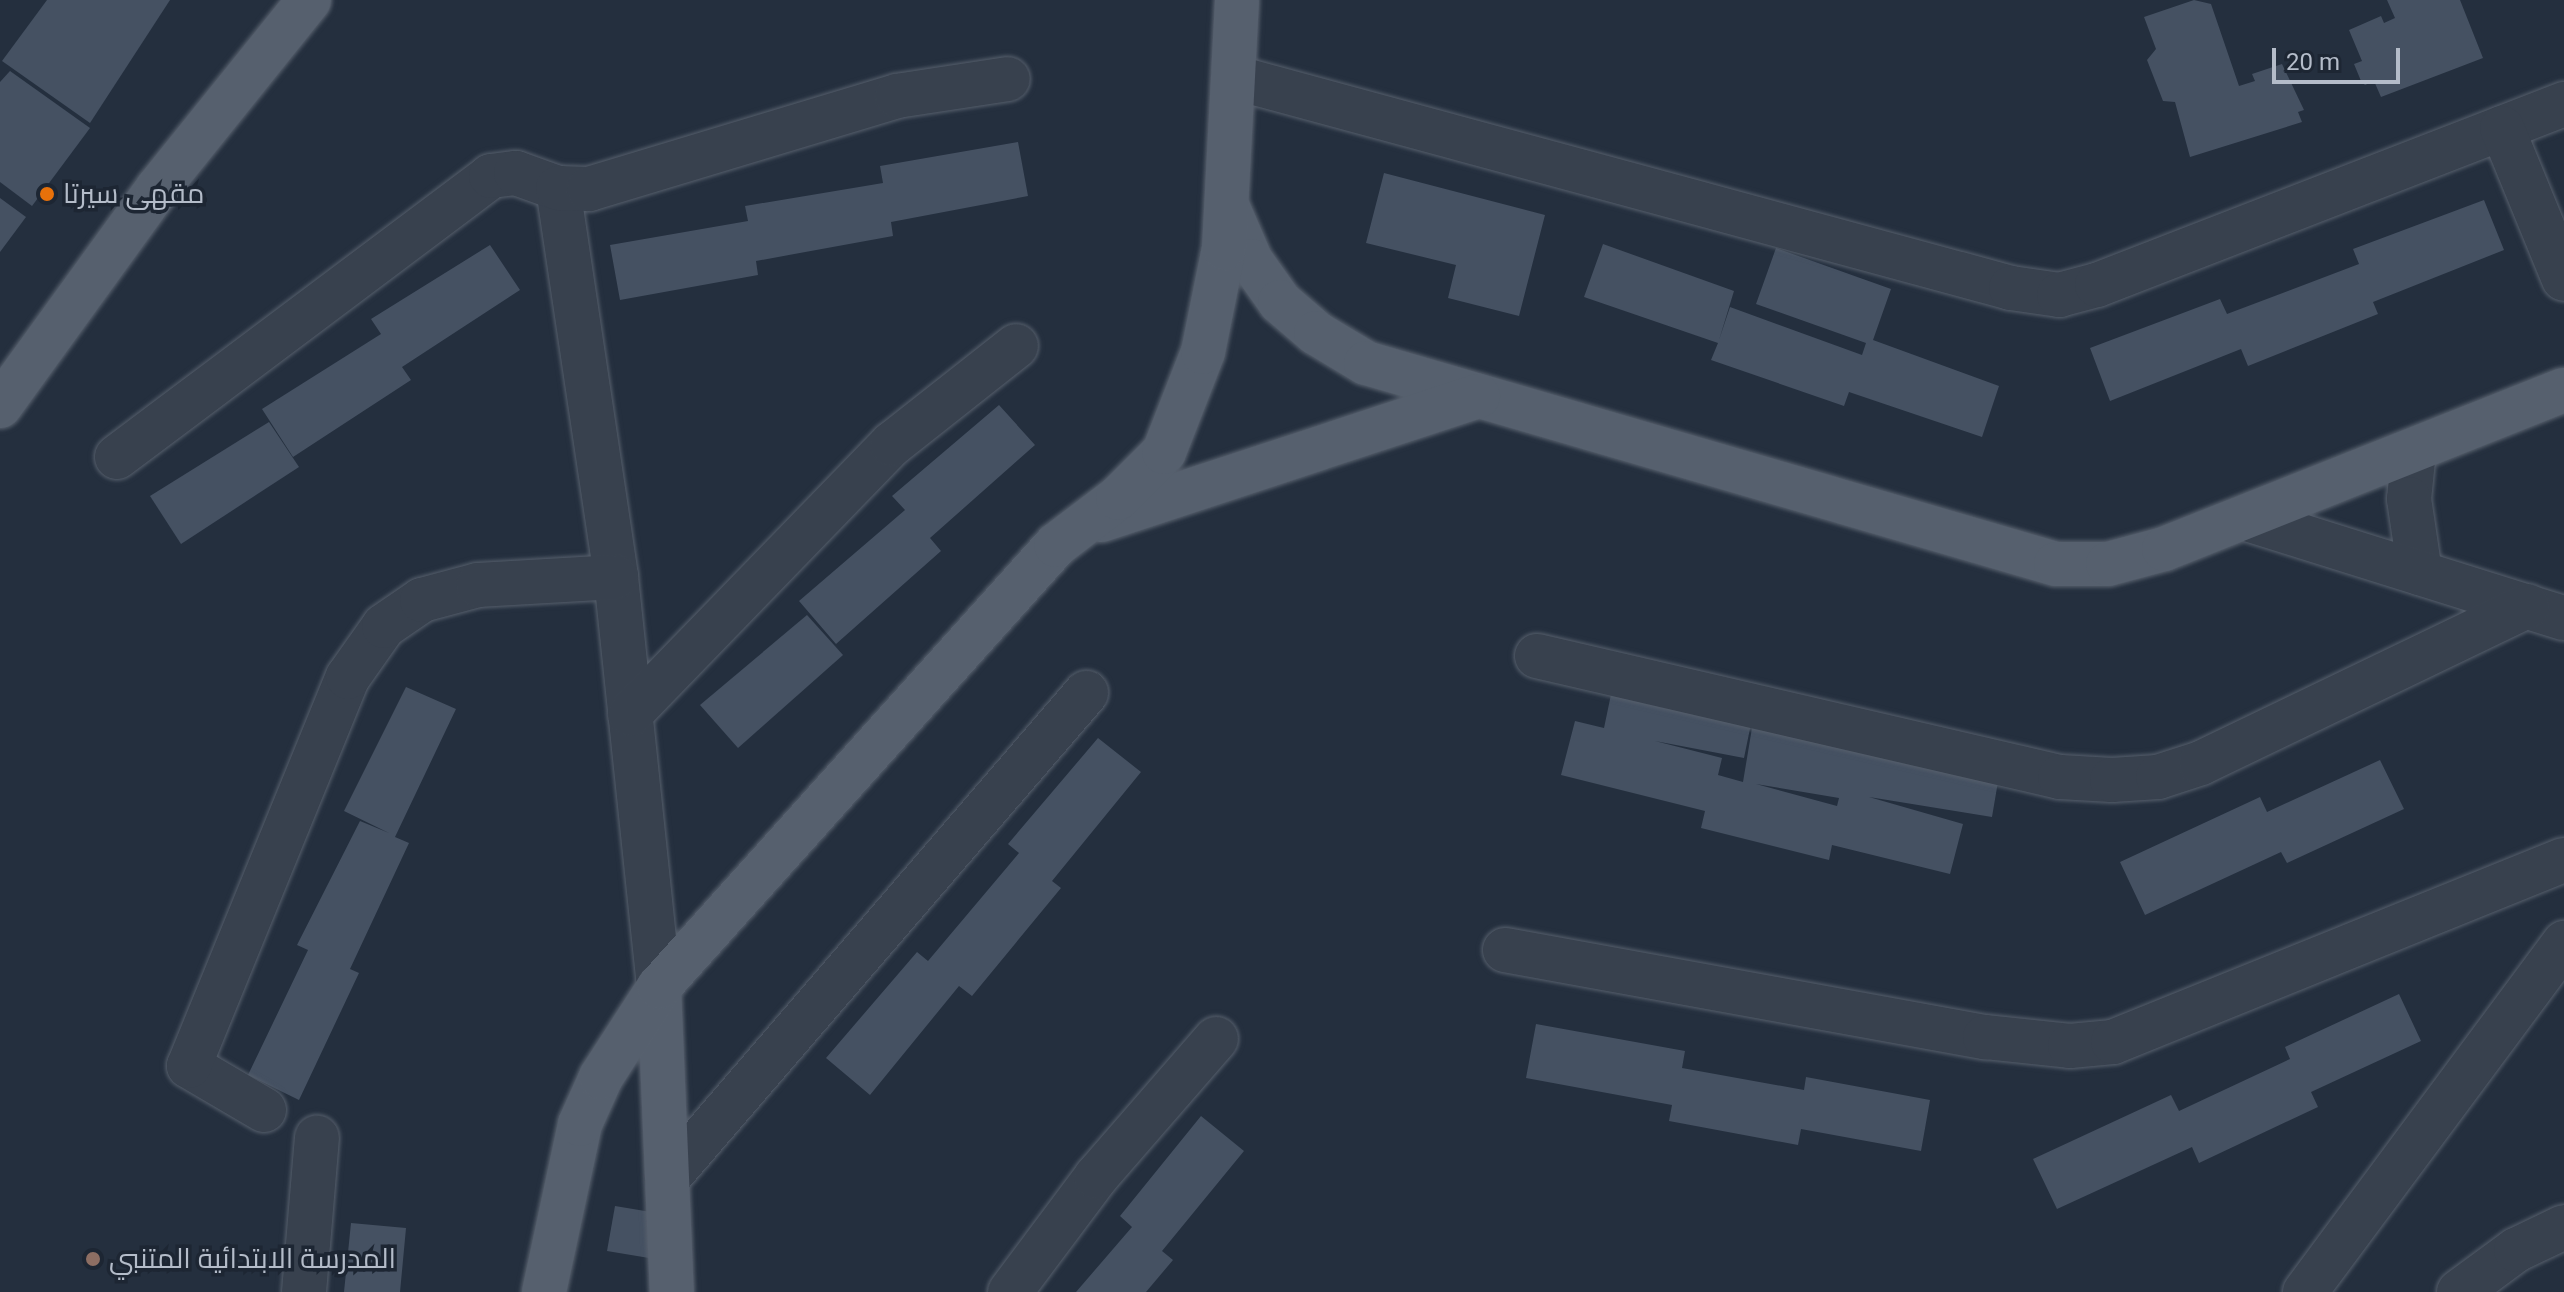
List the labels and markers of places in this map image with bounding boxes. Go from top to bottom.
place label: مقهى سيرتا [63,177,205,211]
marker: مقهى سيرتا [38,185,56,203]
place label: المدرسة الابتدائية المتنبي [109,1242,396,1276]
marker: المدرسة الابتدائية المتنبي [84,1250,102,1268]

